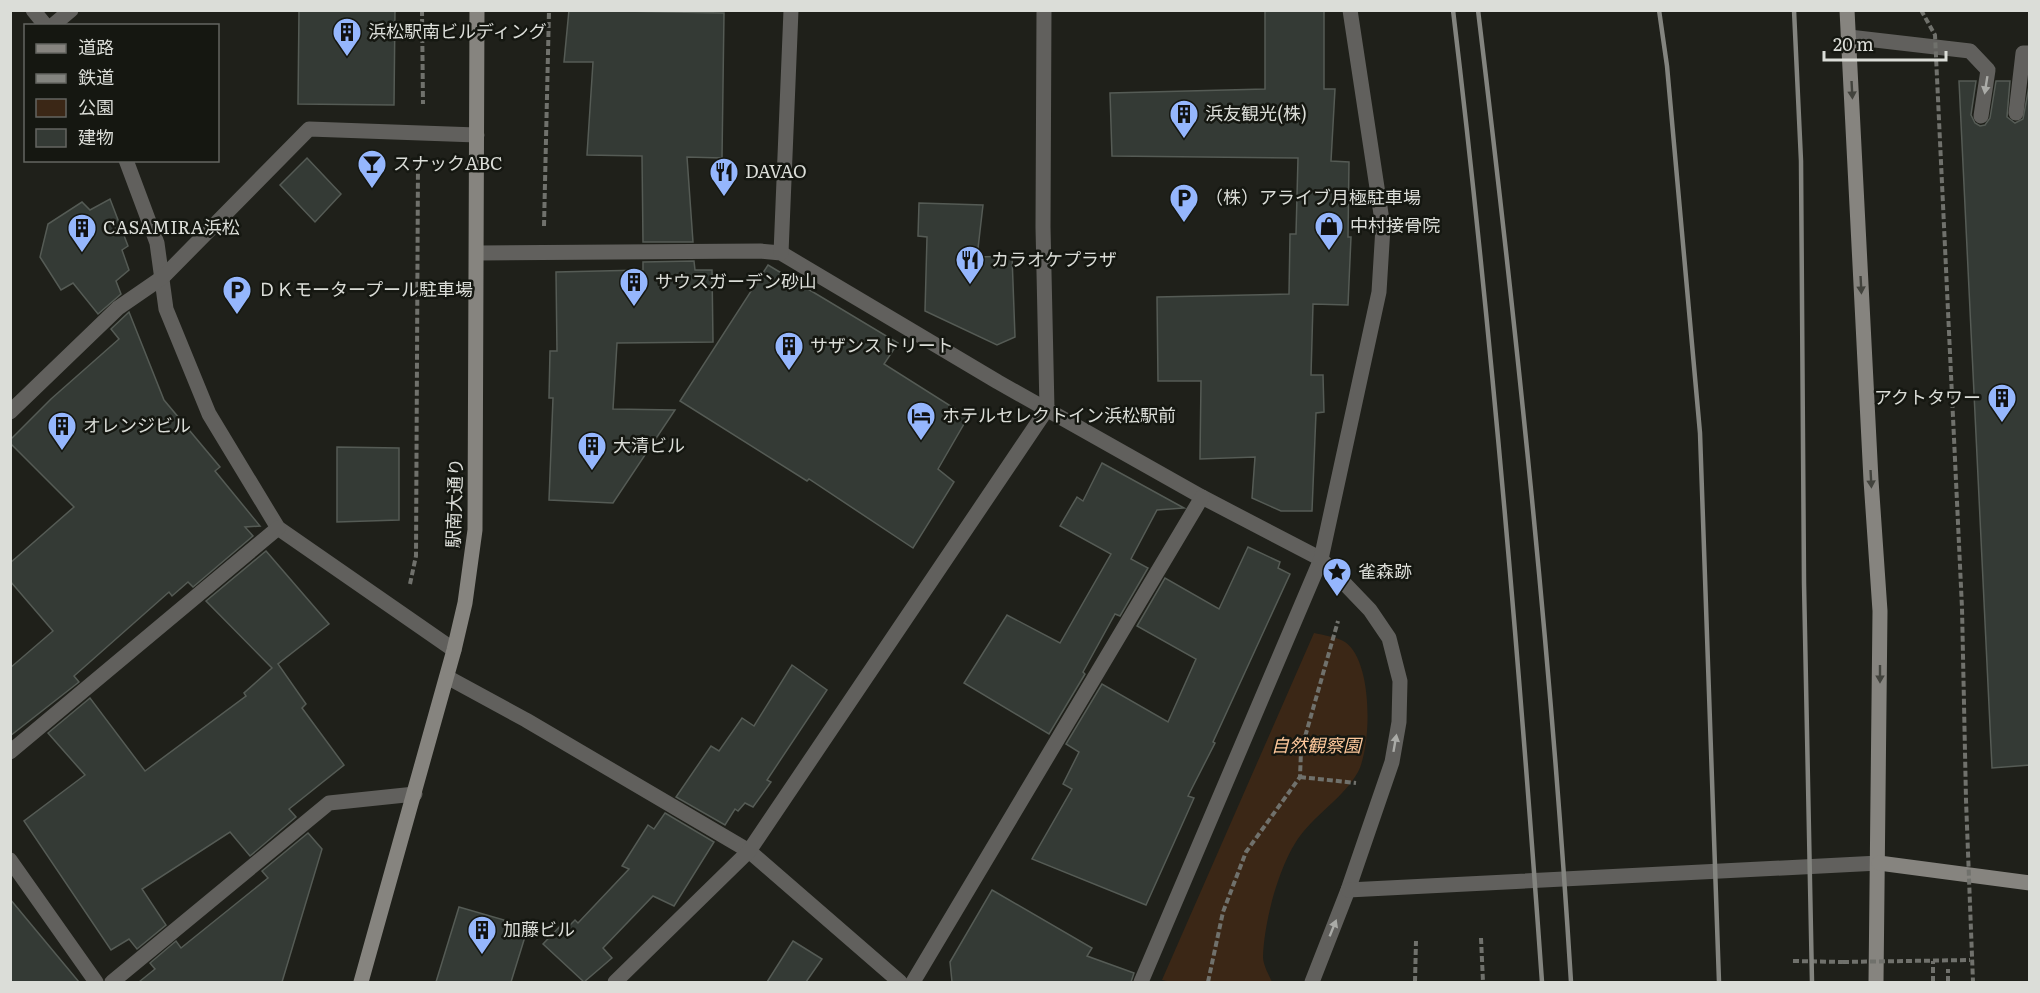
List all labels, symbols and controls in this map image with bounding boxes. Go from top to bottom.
building icon: 浜松駅南ビルディング [331,16,363,58]
place label: 浜松駅南ビルディング [368,17,547,44]
legend [24,24,219,162]
scale bar [1824,24,1946,62]
text: 20 m [1833,30,1874,57]
text: 道路 [78,33,114,60]
text: 鉄道 [78,63,114,90]
one-way arrow [1981,76,1990,95]
one-way arrow [1847,80,1856,99]
text: 公園 [78,93,114,120]
building icon: 浜友観光(株) [1168,98,1200,140]
place label: 浜友観光(株) [1205,99,1307,126]
text: 建物 [78,123,114,150]
bar icon: スナックABC [356,148,388,190]
place label: スナックABC [393,149,503,176]
restaurant icon: DAVAO [708,156,740,198]
place label: DAVAO [745,157,807,184]
parking icon: （株）アライブ月極駐車場 [1168,182,1200,224]
place label: （株）アライブ月極駐車場 [1205,183,1421,210]
shop icon: 中村接骨院 [1313,210,1345,252]
place label: 中村接骨院 [1350,211,1440,238]
building icon: CASAMIRA浜松 [66,212,98,254]
place label: CASAMIRA浜松 [103,213,240,240]
restaurant icon: カラオケプラザ [954,244,986,286]
place label: カラオケプラザ [991,245,1117,272]
building icon: サウスガーデン砂山 [618,266,650,308]
place label: サウスガーデン砂山 [655,267,817,294]
parking icon: ＤＫモータープール駐車場 [221,274,253,316]
place label: ＤＫモータープール駐車場 [258,275,473,302]
one-way arrow [1857,275,1866,294]
building icon: サザンストリート [773,330,805,372]
place label: サザンストリート [810,331,954,358]
building icon: アクトタワー [1986,382,2018,424]
place label: アクトタワー [1874,383,1981,410]
hotel icon: ホテルセレクトイン浜松駅前 [905,400,937,442]
place label: ホテルセレクトイン浜松駅前 [942,401,1176,428]
building icon: オレンジビル [46,410,78,452]
place label: オレンジビル [83,411,191,438]
building icon: 大清ビル [576,430,608,472]
place label: 大清ビル [613,431,685,458]
street label: 駅南大通り [438,458,469,548]
one-way arrow [1866,470,1875,489]
place icon: 雀森跡 [1321,556,1353,598]
place label: 雀森跡 [1358,557,1412,584]
one-way arrow [1875,665,1885,684]
park label: 自然観察園 [1271,731,1364,758]
one-way arrow [1391,734,1400,753]
building icon: 加藤ビル [466,914,498,956]
place label: 加藤ビル [503,915,575,942]
one-way arrow [1329,919,1338,937]

